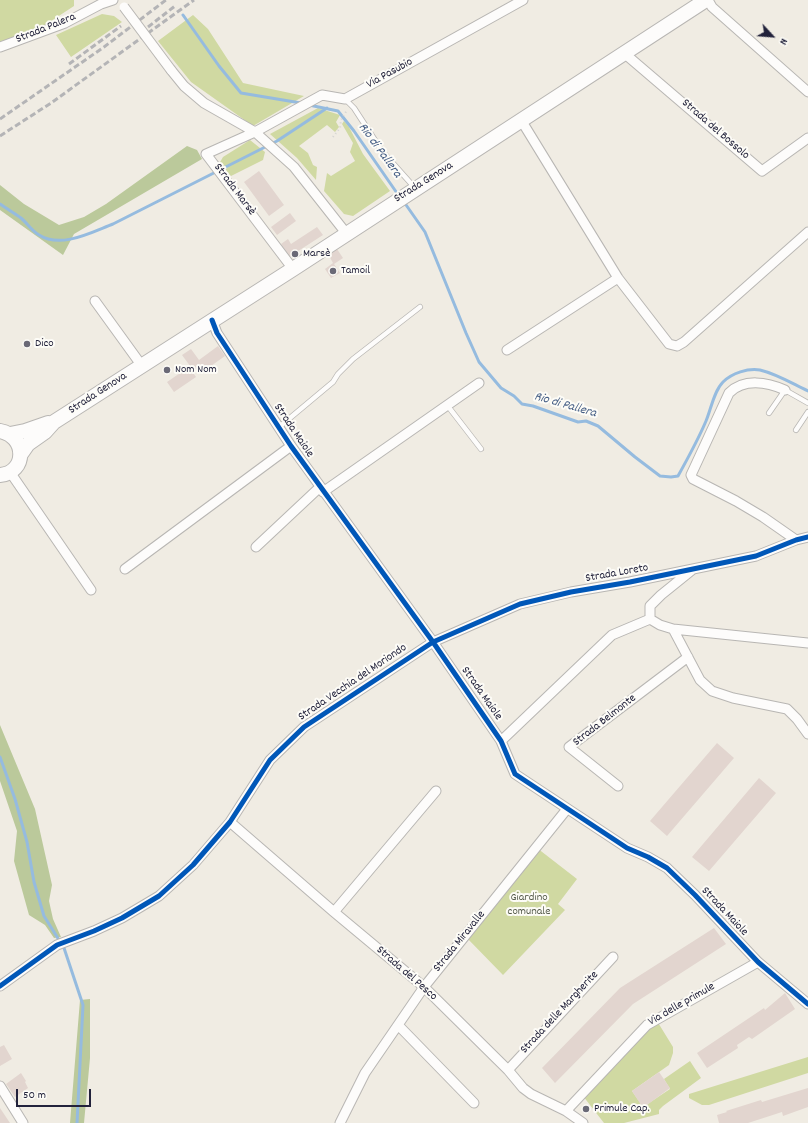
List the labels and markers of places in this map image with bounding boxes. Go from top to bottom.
place label: Marsè [303,247,330,261]
marker: Marsè [290,249,300,259]
place label: Tamoil [341,264,370,278]
marker: Tamoil [328,266,338,276]
place label: Dico [35,337,54,351]
marker: Dico [22,339,32,349]
place label: Nom Nom [175,363,217,377]
marker: Nom Nom [162,365,172,375]
place label: Primule Cap. [594,1102,649,1116]
marker: Primule Cap. [581,1104,591,1114]

